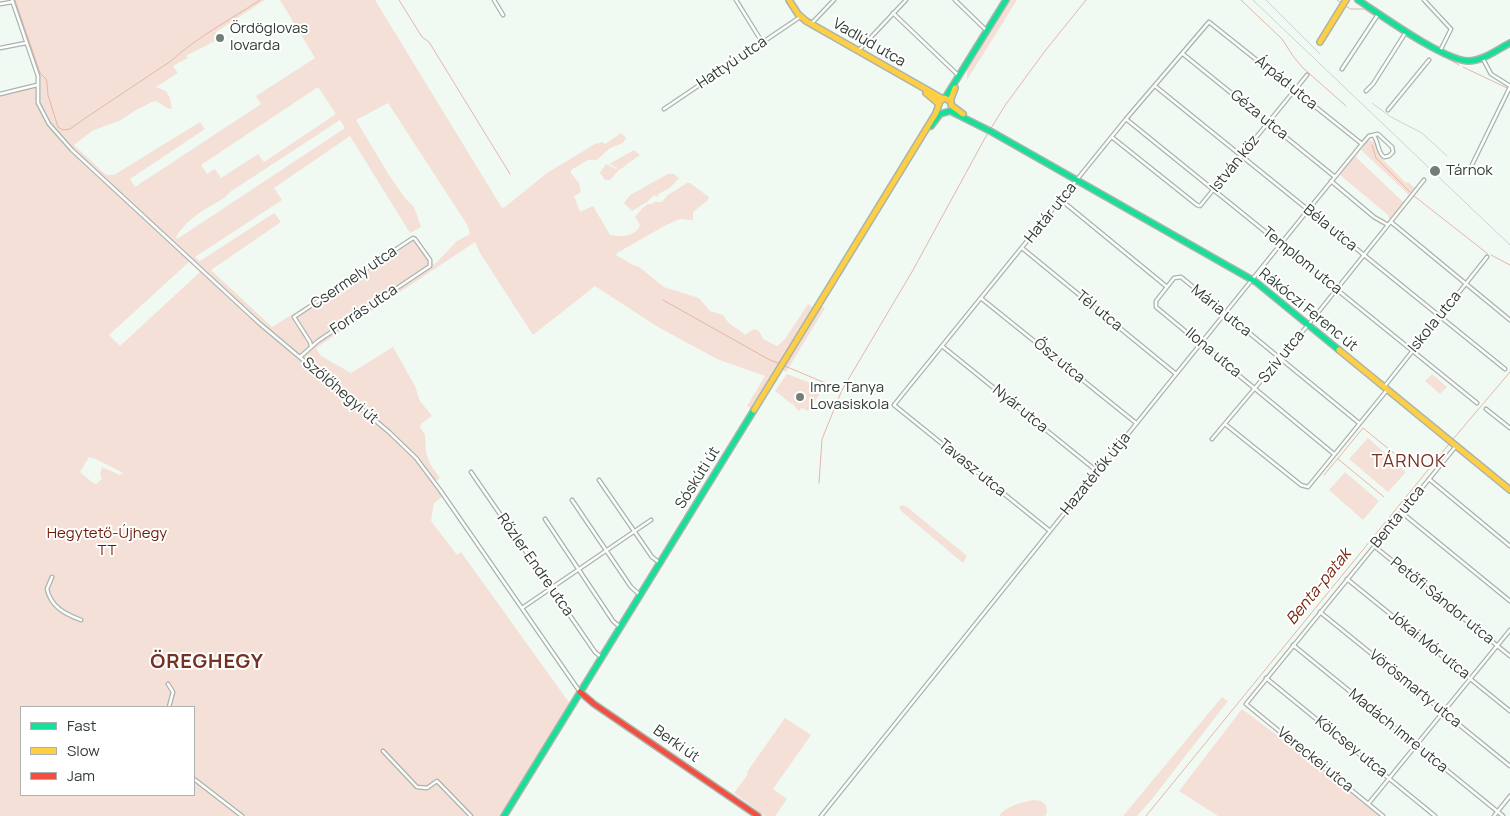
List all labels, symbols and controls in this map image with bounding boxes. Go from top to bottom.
street label: Vadlúd utca [829,15,909,71]
place label: Ördöglovas lovarda [230,20,308,55]
marker: Ördöglovas lovarda [214,32,226,44]
street label: Hattyú utca [693,33,771,93]
street label: Árpád utca [1251,52,1321,114]
street label: Géza utca [1226,86,1292,144]
street label: István köz [1206,132,1264,196]
place label: Tárnok [1446,162,1493,180]
marker: Tárnok [1428,164,1442,178]
street label: Határ utca [1021,179,1081,247]
street label: Béla utca [1299,201,1361,255]
street label: Templom utca [1259,223,1345,299]
street label: Csermely utca [308,243,400,313]
street label: Rákóczi Ferenc út [1255,265,1361,355]
street label: Forrás utca [327,281,401,339]
street label: Mária utca [1187,281,1255,341]
street label: Tél utca [1072,287,1126,335]
street label: Iskola utca [1405,288,1465,356]
street label: Ilona utca [1181,324,1245,382]
street label: Szív utca [1255,327,1309,387]
street label: Ősz utca [1030,335,1088,387]
street label: Szőlőhegyi út [298,354,382,428]
place label: Imre Tanya Lovasiskola [810,379,889,414]
street label: Nyár utca [989,381,1051,437]
marker: Imre Tanya Lovasiskola [794,391,806,403]
street label: Hazatérők útja [1057,429,1135,519]
street label: Tavasz utca [935,435,1009,501]
street label: Sóskúti út [672,444,724,512]
district label: TÁRNOK [1371,451,1447,473]
street label: Benta utca [1367,482,1429,552]
street label: Rőzler Endre utca [493,510,577,620]
park label: Hegytető-Újhegy TT [47,525,167,560]
water label: Benta-patak [1283,545,1355,629]
street label: Petőfi Sándor utca [1387,554,1497,648]
street label: Jókai Mór utca [1385,607,1473,683]
street label: Vörösmarty utca [1365,646,1465,732]
district label: ÖREGHEGY [149,650,265,674]
street label: Madách Imre utca [1345,685,1451,777]
legend [20,706,195,796]
street label: Kölcsey utca [1311,712,1391,782]
text: Fast [67,715,96,736]
street label: Berki út [649,722,703,766]
street label: Vereckei utca [1273,724,1357,796]
text: Slow [67,740,100,761]
text: Jam [67,765,95,786]

